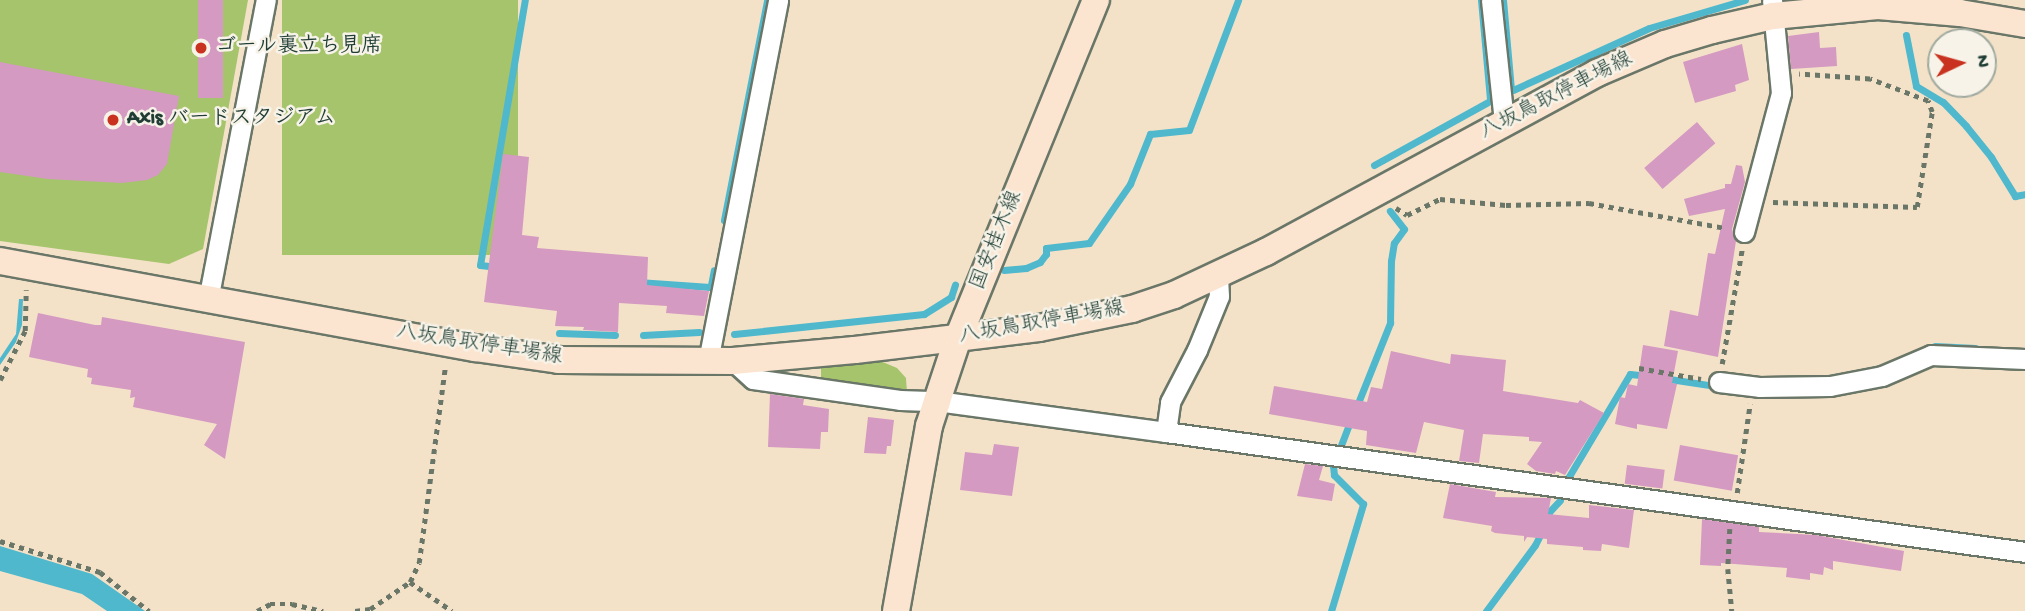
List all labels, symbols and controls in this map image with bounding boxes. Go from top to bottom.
north arrow [1927,28,1997,98]
place label: ゴール裏立ち見席 [215,35,383,61]
marker: ゴール裏立ち見席 [193,40,209,56]
street label: 八坂鳥取停車場線 [1476,48,1638,146]
text: N [1969,54,1993,68]
place label: Axis バードスタジアム [127,107,336,133]
marker: Axis バードスタジアム [105,112,121,128]
street label: 国安桂木線 [967,188,1029,294]
street label: 八坂鳥取停車場線 [957,297,1127,351]
street label: 八坂鳥取停車場線 [394,320,564,372]

